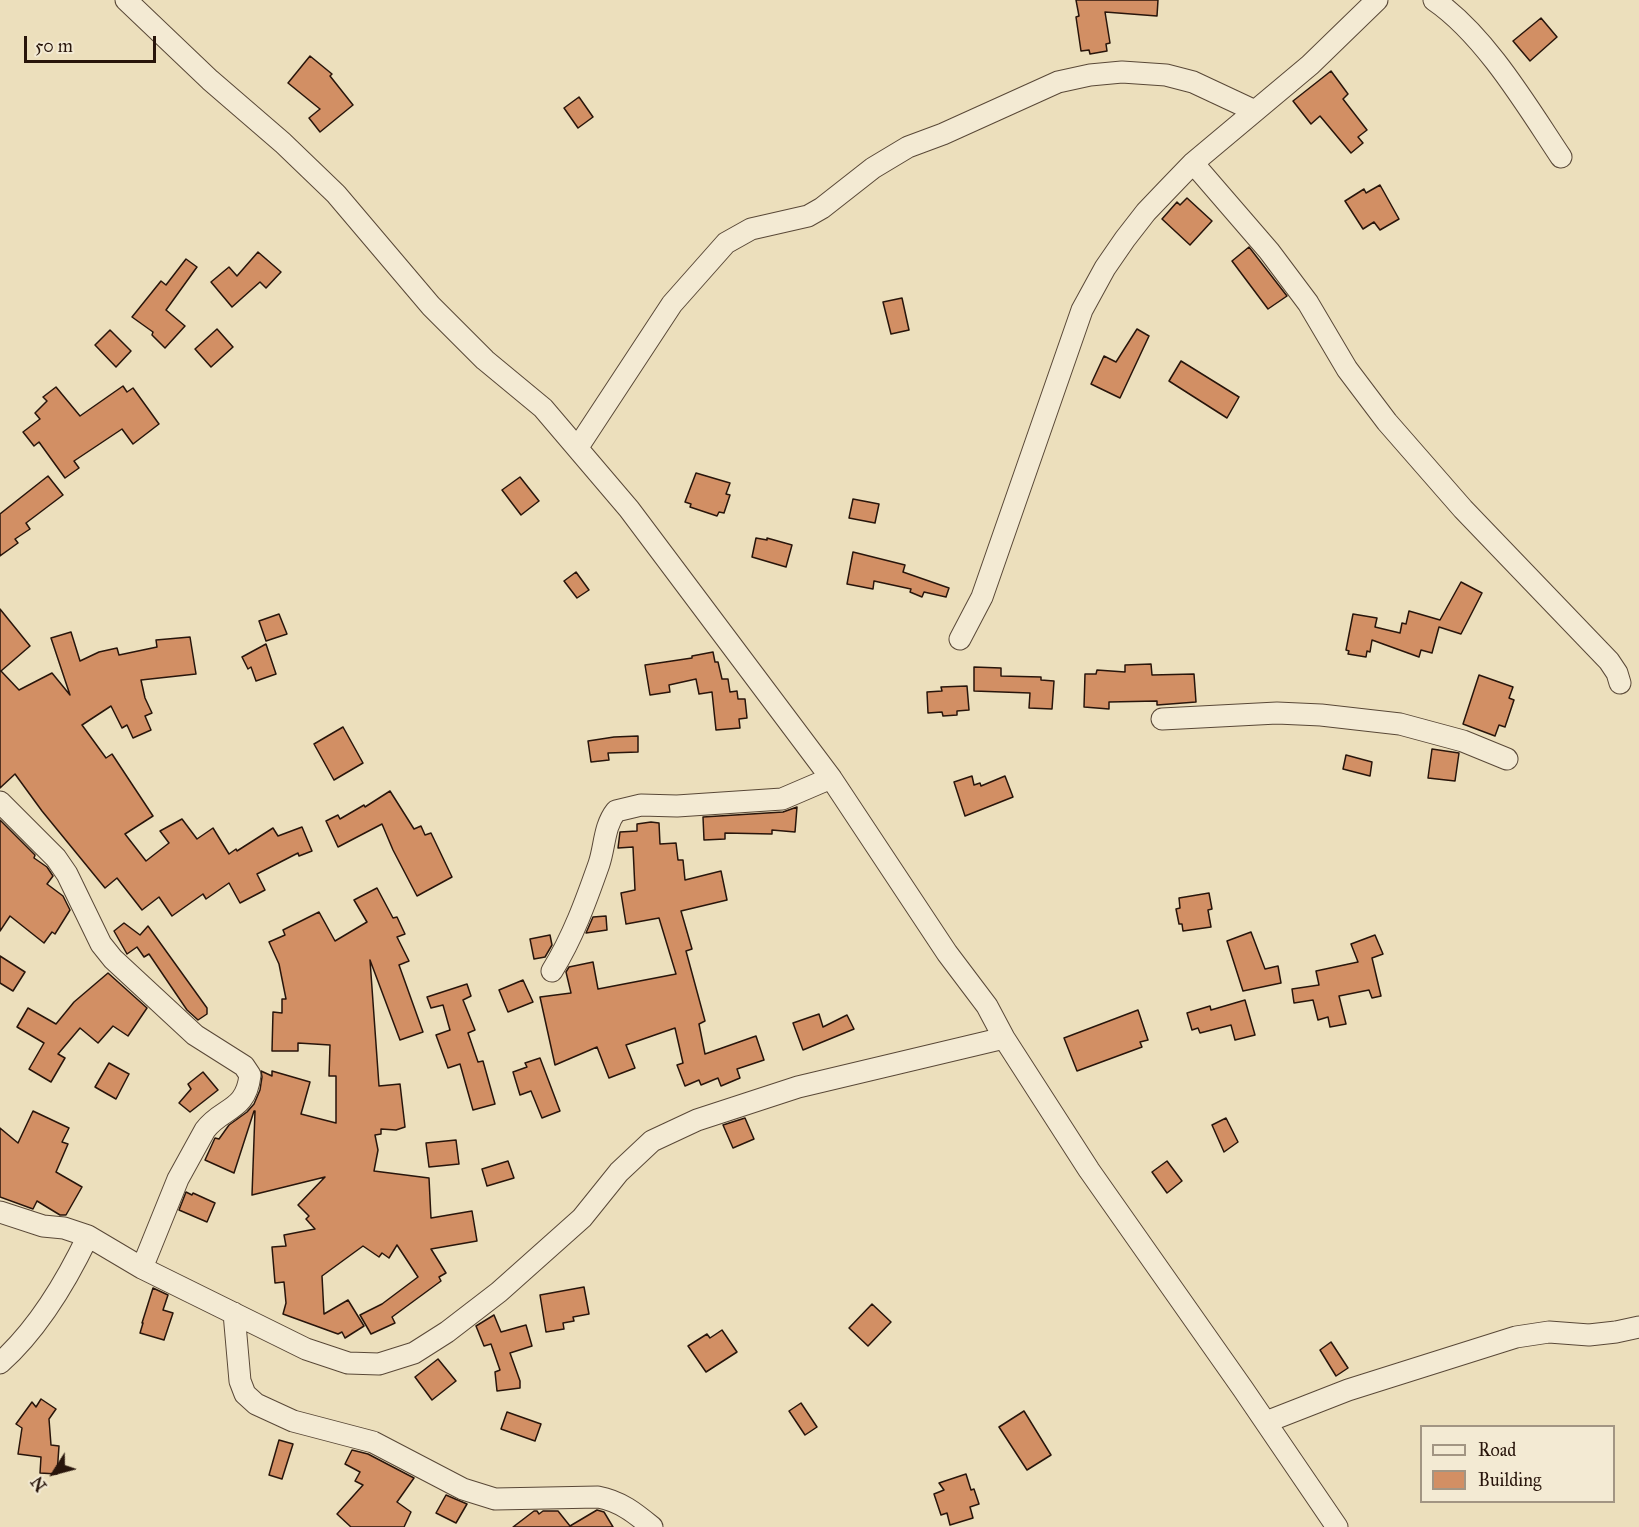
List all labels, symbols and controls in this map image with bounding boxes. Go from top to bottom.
scale bar [27,24,159,62]
text: 50 m [35,35,73,57]
legend [1420,1425,1615,1503]
text: Road [1478,1439,1516,1461]
north arrow [24,1443,84,1503]
text: Building [1478,1469,1541,1491]
text: N [27,1473,51,1495]

